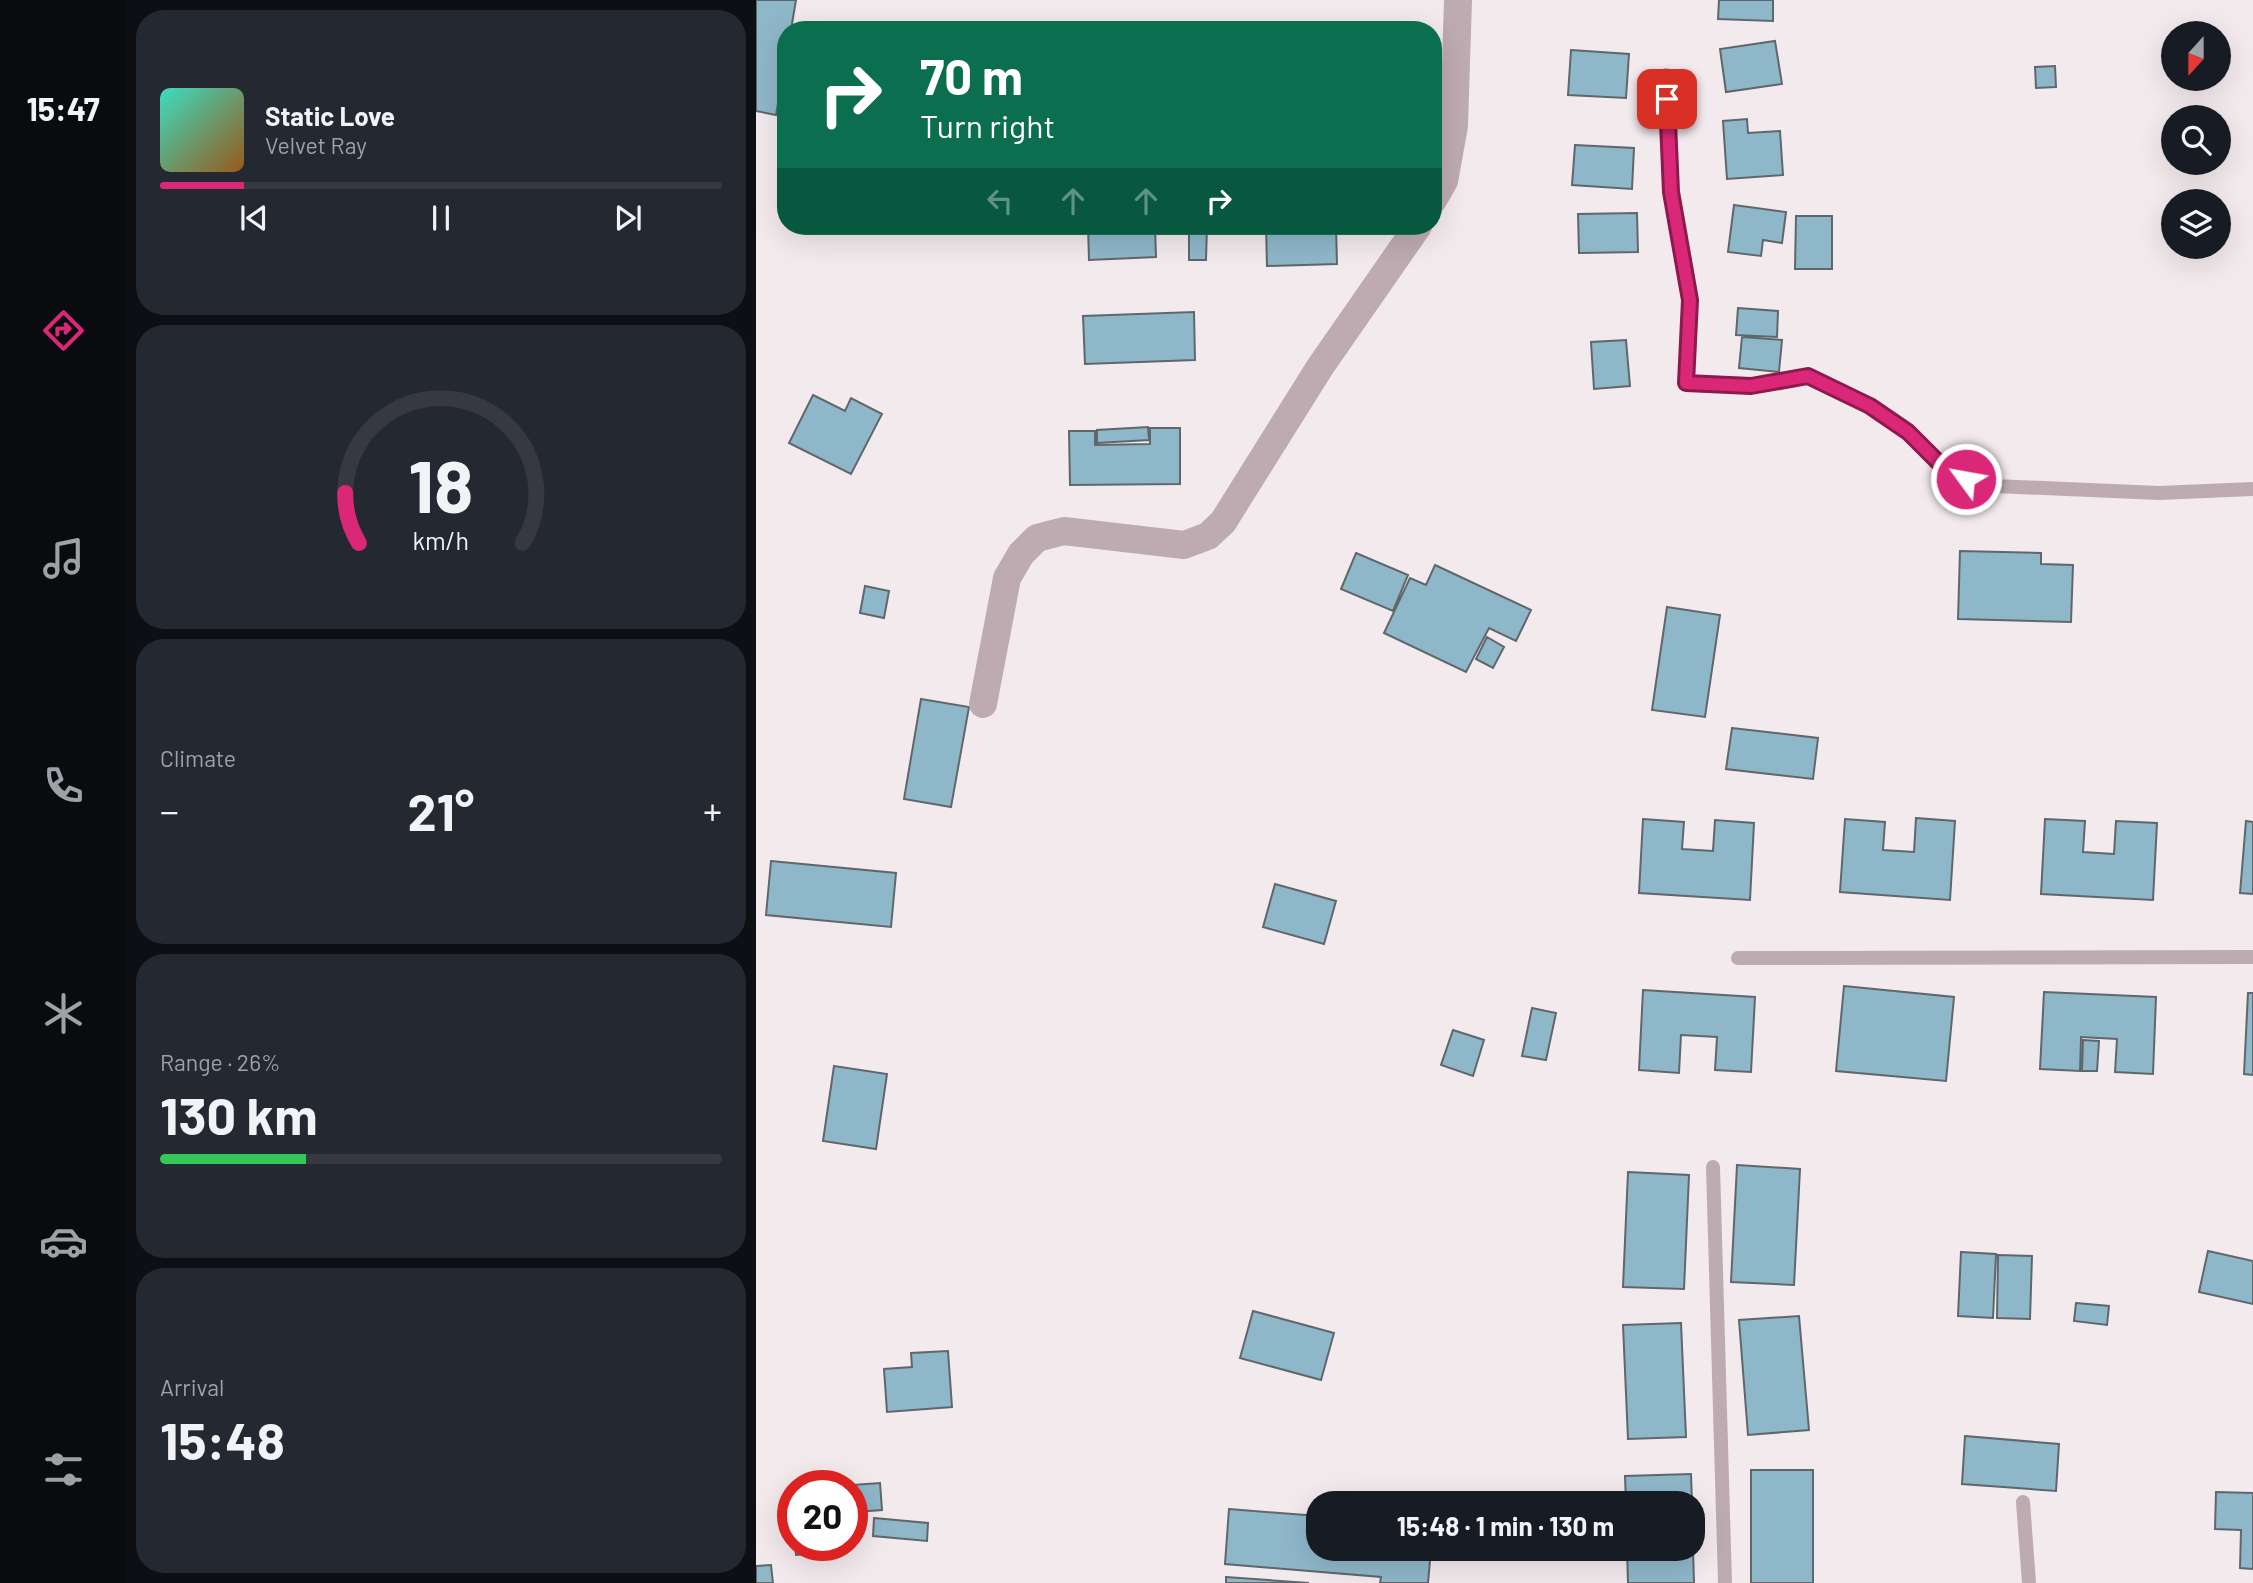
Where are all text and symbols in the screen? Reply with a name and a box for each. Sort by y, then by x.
north arrow [2161,21,2231,91]
map controls [2161,21,2231,259]
text: 70 m [920,46,1023,105]
icon: right [805,49,896,140]
pin [1637,69,1697,129]
icon: arrive [1648,80,1686,118]
text: 15:47 [26,89,100,127]
text: Static Love [265,100,395,131]
button: search [2161,105,2231,175]
text: Turn right [920,106,1055,144]
text: Velvet Ray [265,131,367,159]
icon: left [981,182,1019,220]
icon: ahead [1054,182,1092,220]
icon: ahead [1127,182,1165,220]
icon: right [1200,182,1238,220]
button: layers [2161,189,2231,259]
icon: previous [235,199,273,237]
icon: pause [422,199,460,237]
icon: next [609,199,647,237]
icon: directions [39,306,88,355]
text: 18 [408,440,474,528]
position arrow [1929,442,2003,516]
text: km/h [413,525,469,555]
icon: music [39,534,88,583]
text: Climate [160,744,236,772]
icon: phone [39,761,88,810]
text: 21° [408,779,474,841]
text: − [160,787,179,833]
text: + [703,787,722,833]
icon: climate [39,989,88,1038]
text: Range · 26% [160,1048,281,1076]
text: 130 km [160,1083,318,1145]
icon: car [39,1217,88,1266]
text: Arrival [160,1373,224,1401]
text: 15:48 [160,1408,285,1470]
icon: filters [39,1445,88,1494]
speed limit sign: 20 [777,1470,868,1561]
text: 15:48 · 1 min · 130 m [1397,1510,1614,1541]

